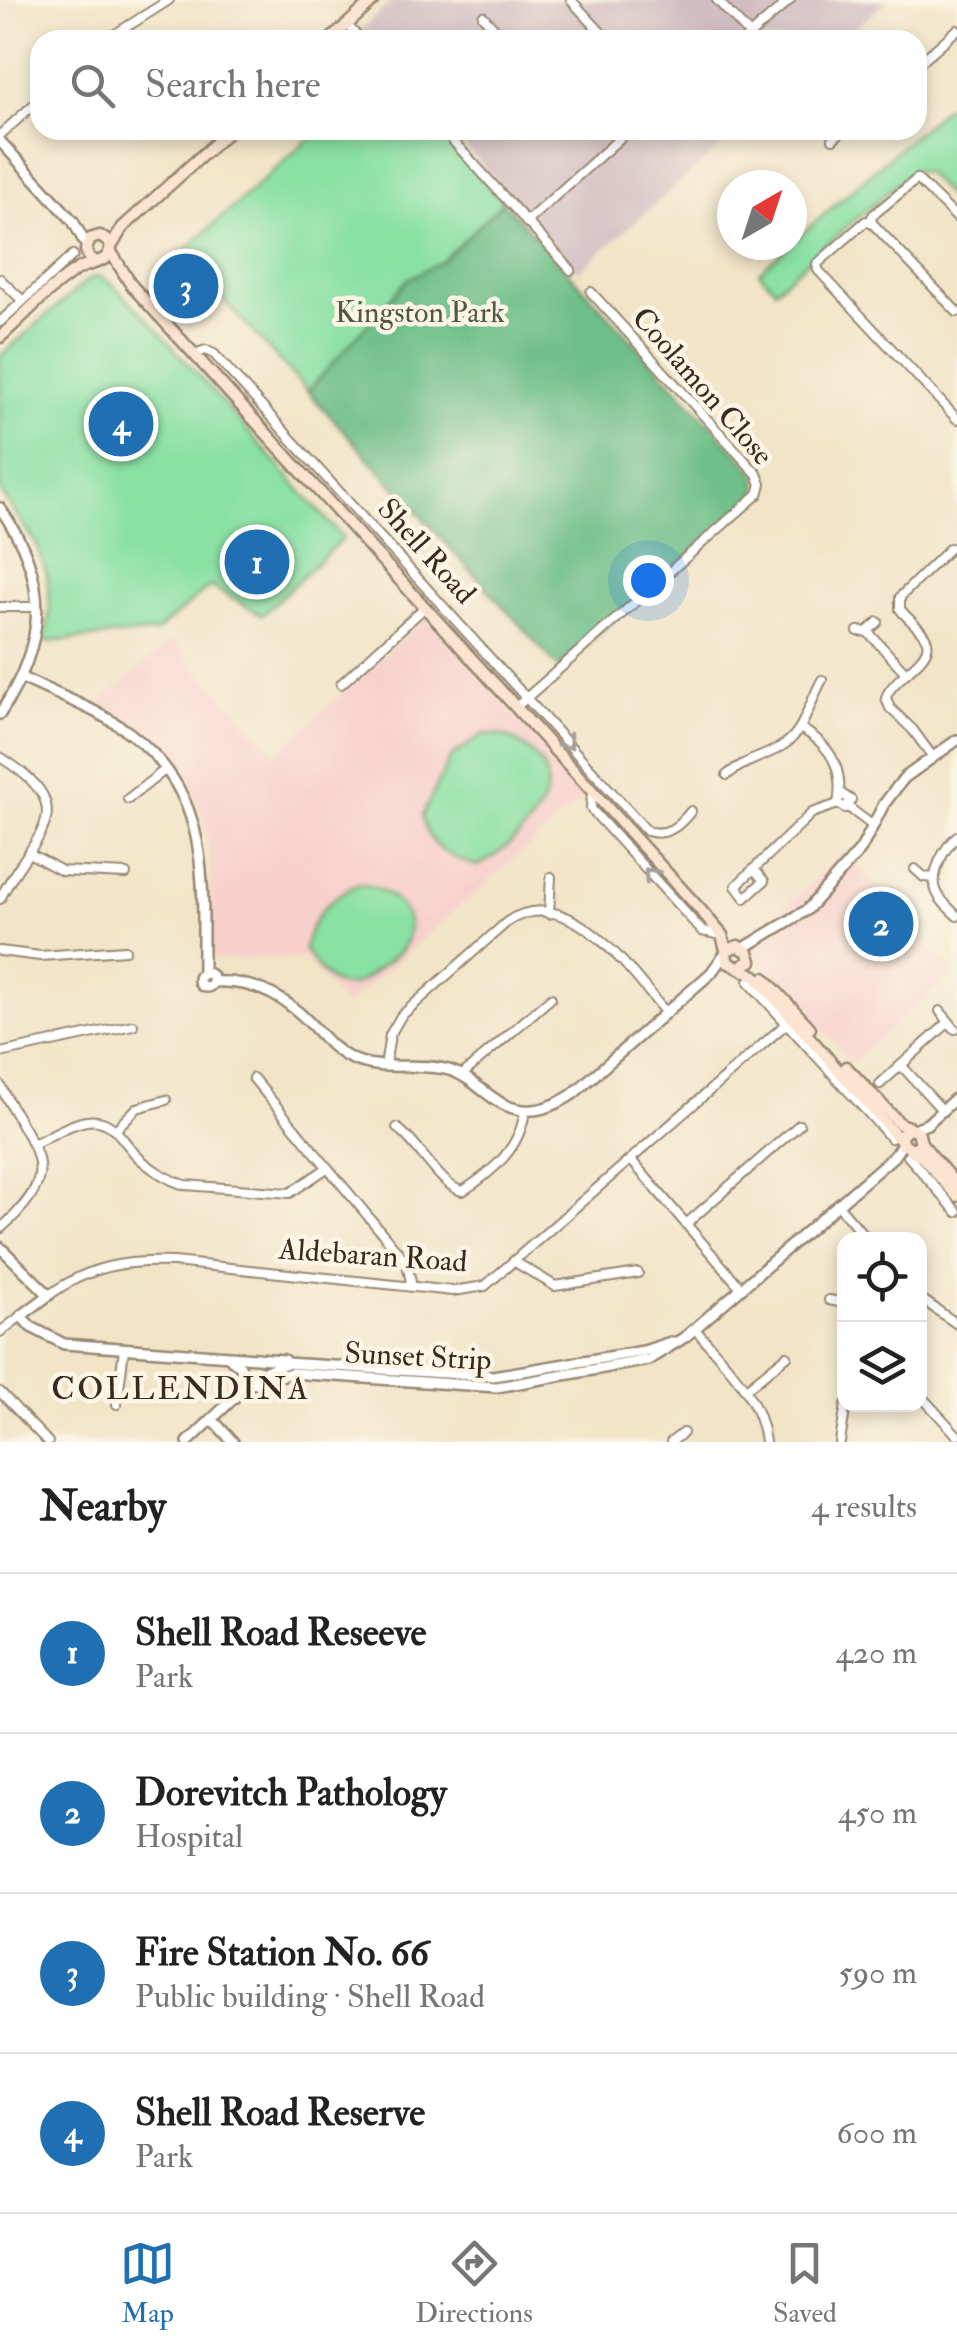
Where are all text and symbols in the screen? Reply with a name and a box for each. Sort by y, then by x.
search box [30,30,927,140]
icon: search [65,58,120,113]
text: Search here [145,61,321,109]
north arrow [717,170,807,260]
pin: 3 [154,248,218,324]
park label: Kingston Park [335,294,505,331]
street label: Coolamon Close [624,300,781,473]
pin: 4 [88,386,154,462]
street label: Shell Road [370,491,484,612]
pin: 1 [224,524,290,600]
your location [623,555,674,606]
one-way arrow [556,731,574,750]
one-way arrow [644,867,662,885]
pin: 2 [848,886,914,962]
street label: Aldebaran Road [276,1230,469,1281]
map controls [837,1232,927,1412]
button: locate [837,1232,927,1322]
button: layers [837,1322,927,1412]
street label: Sunset Strip [344,1334,492,1379]
district label: COLLENDINA [51,1369,311,1409]
text: Nearby [40,1481,166,1533]
text: 4 results [811,1487,917,1527]
text: Shell Road Reseeve [135,1609,426,1657]
text: 1 [67,1633,78,1673]
text: 420 m [836,1633,917,1673]
text: Park [135,1657,193,1697]
text: Dorevitch Pathology [135,1769,447,1817]
text: 2 [64,1793,81,1833]
text: 450 m [838,1793,917,1833]
text: Hospital [135,1817,243,1857]
text: Fire Station No. 66 [135,1929,429,1977]
text: 3 [66,1953,79,1993]
text: 590 m [839,1953,917,1993]
text: Public building · Shell Road [135,1977,485,2017]
text: Shell Road Reserve [135,2089,425,2137]
text: 4 [64,2113,81,2153]
text: 600 m [837,2113,917,2153]
text: Park [135,2137,193,2177]
tab: Map [120,2236,175,2331]
tab: Directions [415,2236,533,2331]
tab: Saved [773,2236,837,2331]

